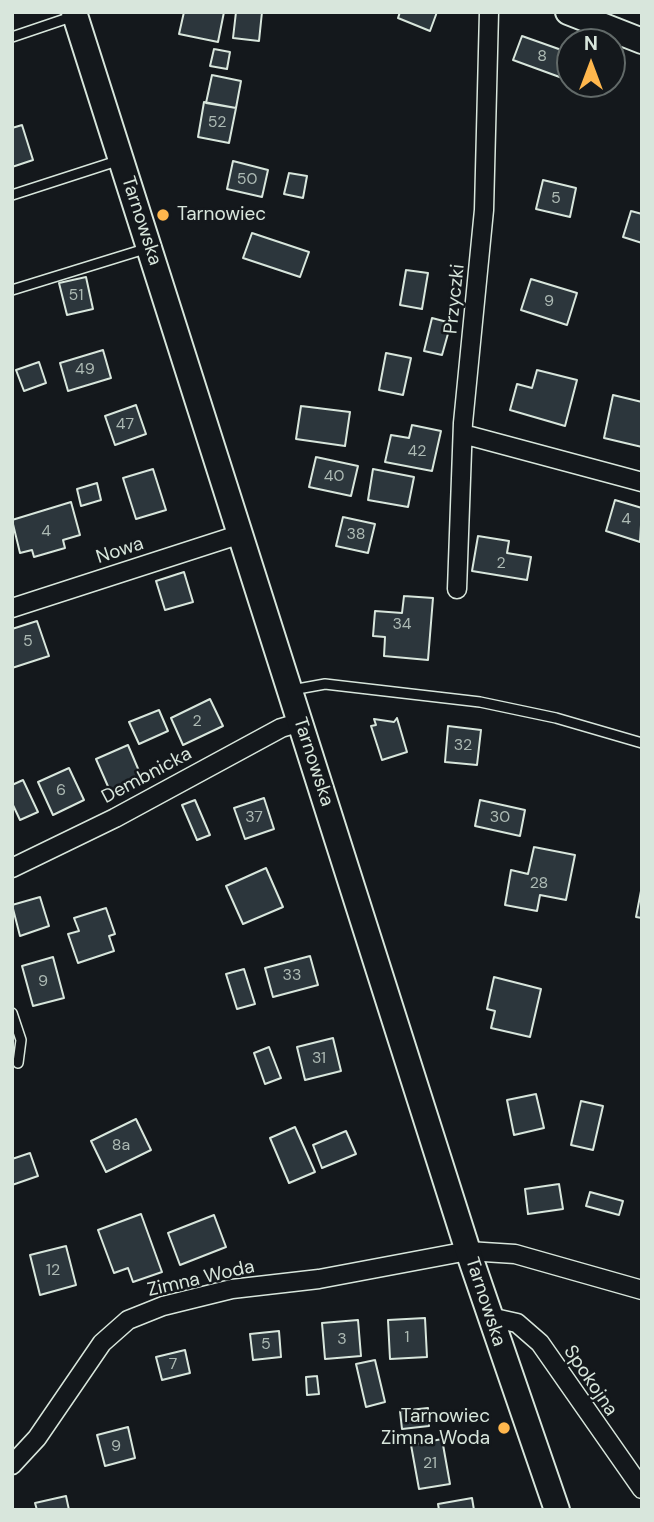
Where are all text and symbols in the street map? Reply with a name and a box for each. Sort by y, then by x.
north arrow [556,28,626,98]
text: N [584,31,598,56]
house number: 8 [537,47,547,67]
house number: 52 [208,113,226,133]
house number: 50 [237,170,257,190]
street label: Tarnowska [116,174,166,268]
house number: 5 [551,189,561,209]
place label: Tarnowiec [177,204,266,226]
marker: Tarnowiec [155,207,171,223]
street label: Przyczki [440,263,470,335]
house number: 51 [69,286,83,306]
house number: 9 [544,292,554,312]
house number: 49 [75,360,95,380]
house number: 47 [116,415,134,435]
house number: 42 [408,442,426,462]
house number: 40 [324,467,344,487]
house number: 4 [621,510,631,530]
house number: 4 [41,522,51,542]
house number: 38 [346,525,366,545]
street label: Nowa [93,533,147,569]
house number: 2 [496,554,506,574]
house number: 34 [392,615,412,635]
house number: 5 [23,632,33,652]
house number: 2 [192,712,202,732]
street label: Tarnowska [288,715,338,809]
house number: 32 [454,736,472,756]
street label: Dembnicka [98,743,196,809]
house number: 6 [56,781,66,801]
house number: 37 [245,808,263,828]
house number: 30 [490,808,510,828]
house number: 28 [530,874,548,894]
house number: 33 [283,966,301,986]
house number: 9 [38,972,48,992]
house number: 31 [312,1049,326,1069]
house number: 8a [112,1136,130,1156]
street label: Tarnowska [460,1255,510,1349]
street label: Zimna Woda [145,1256,257,1302]
house number: 12 [46,1261,60,1281]
house number: 1 [405,1328,409,1348]
house number: 3 [337,1330,347,1350]
house number: 5 [261,1335,271,1355]
street label: Spokojna [558,1341,622,1421]
house number: 7 [169,1355,177,1375]
place label: Tarnowiec Zimna Woda [381,1406,490,1450]
marker: Tarnowiec Zimna Woda [496,1420,512,1436]
house number: 9 [111,1437,121,1457]
house number: 21 [423,1454,437,1474]

